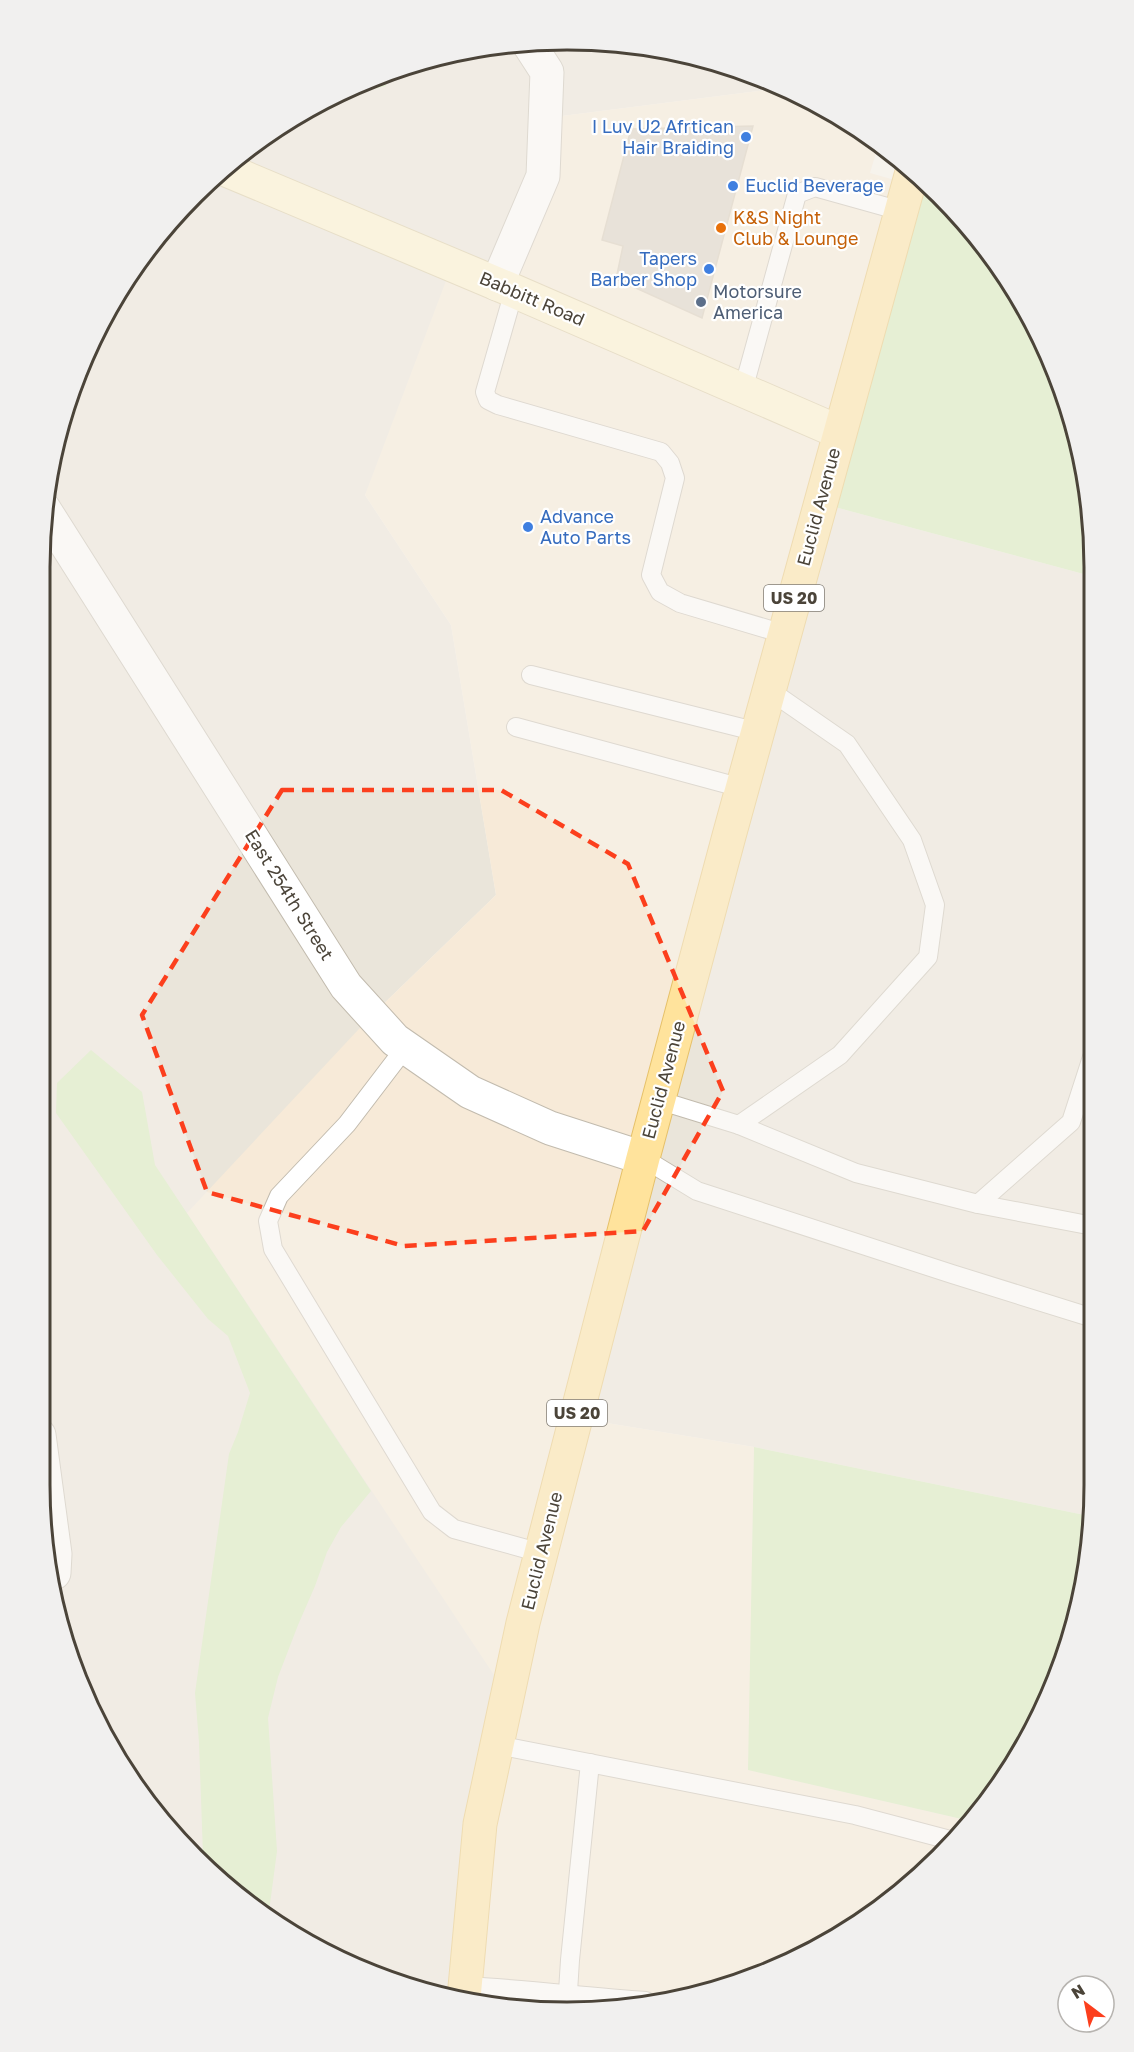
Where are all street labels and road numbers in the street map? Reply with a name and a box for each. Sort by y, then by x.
street label: Babbitt Road [477,266,588,330]
street label: Euclid Avenue [792,445,844,568]
road number: US 20 [764,585,824,611]
street label: East 254th Street [241,825,339,964]
street label: Euclid Avenue [637,1018,689,1141]
road number: US 20 [547,1400,607,1426]
street label: Euclid Avenue [516,1489,566,1612]

